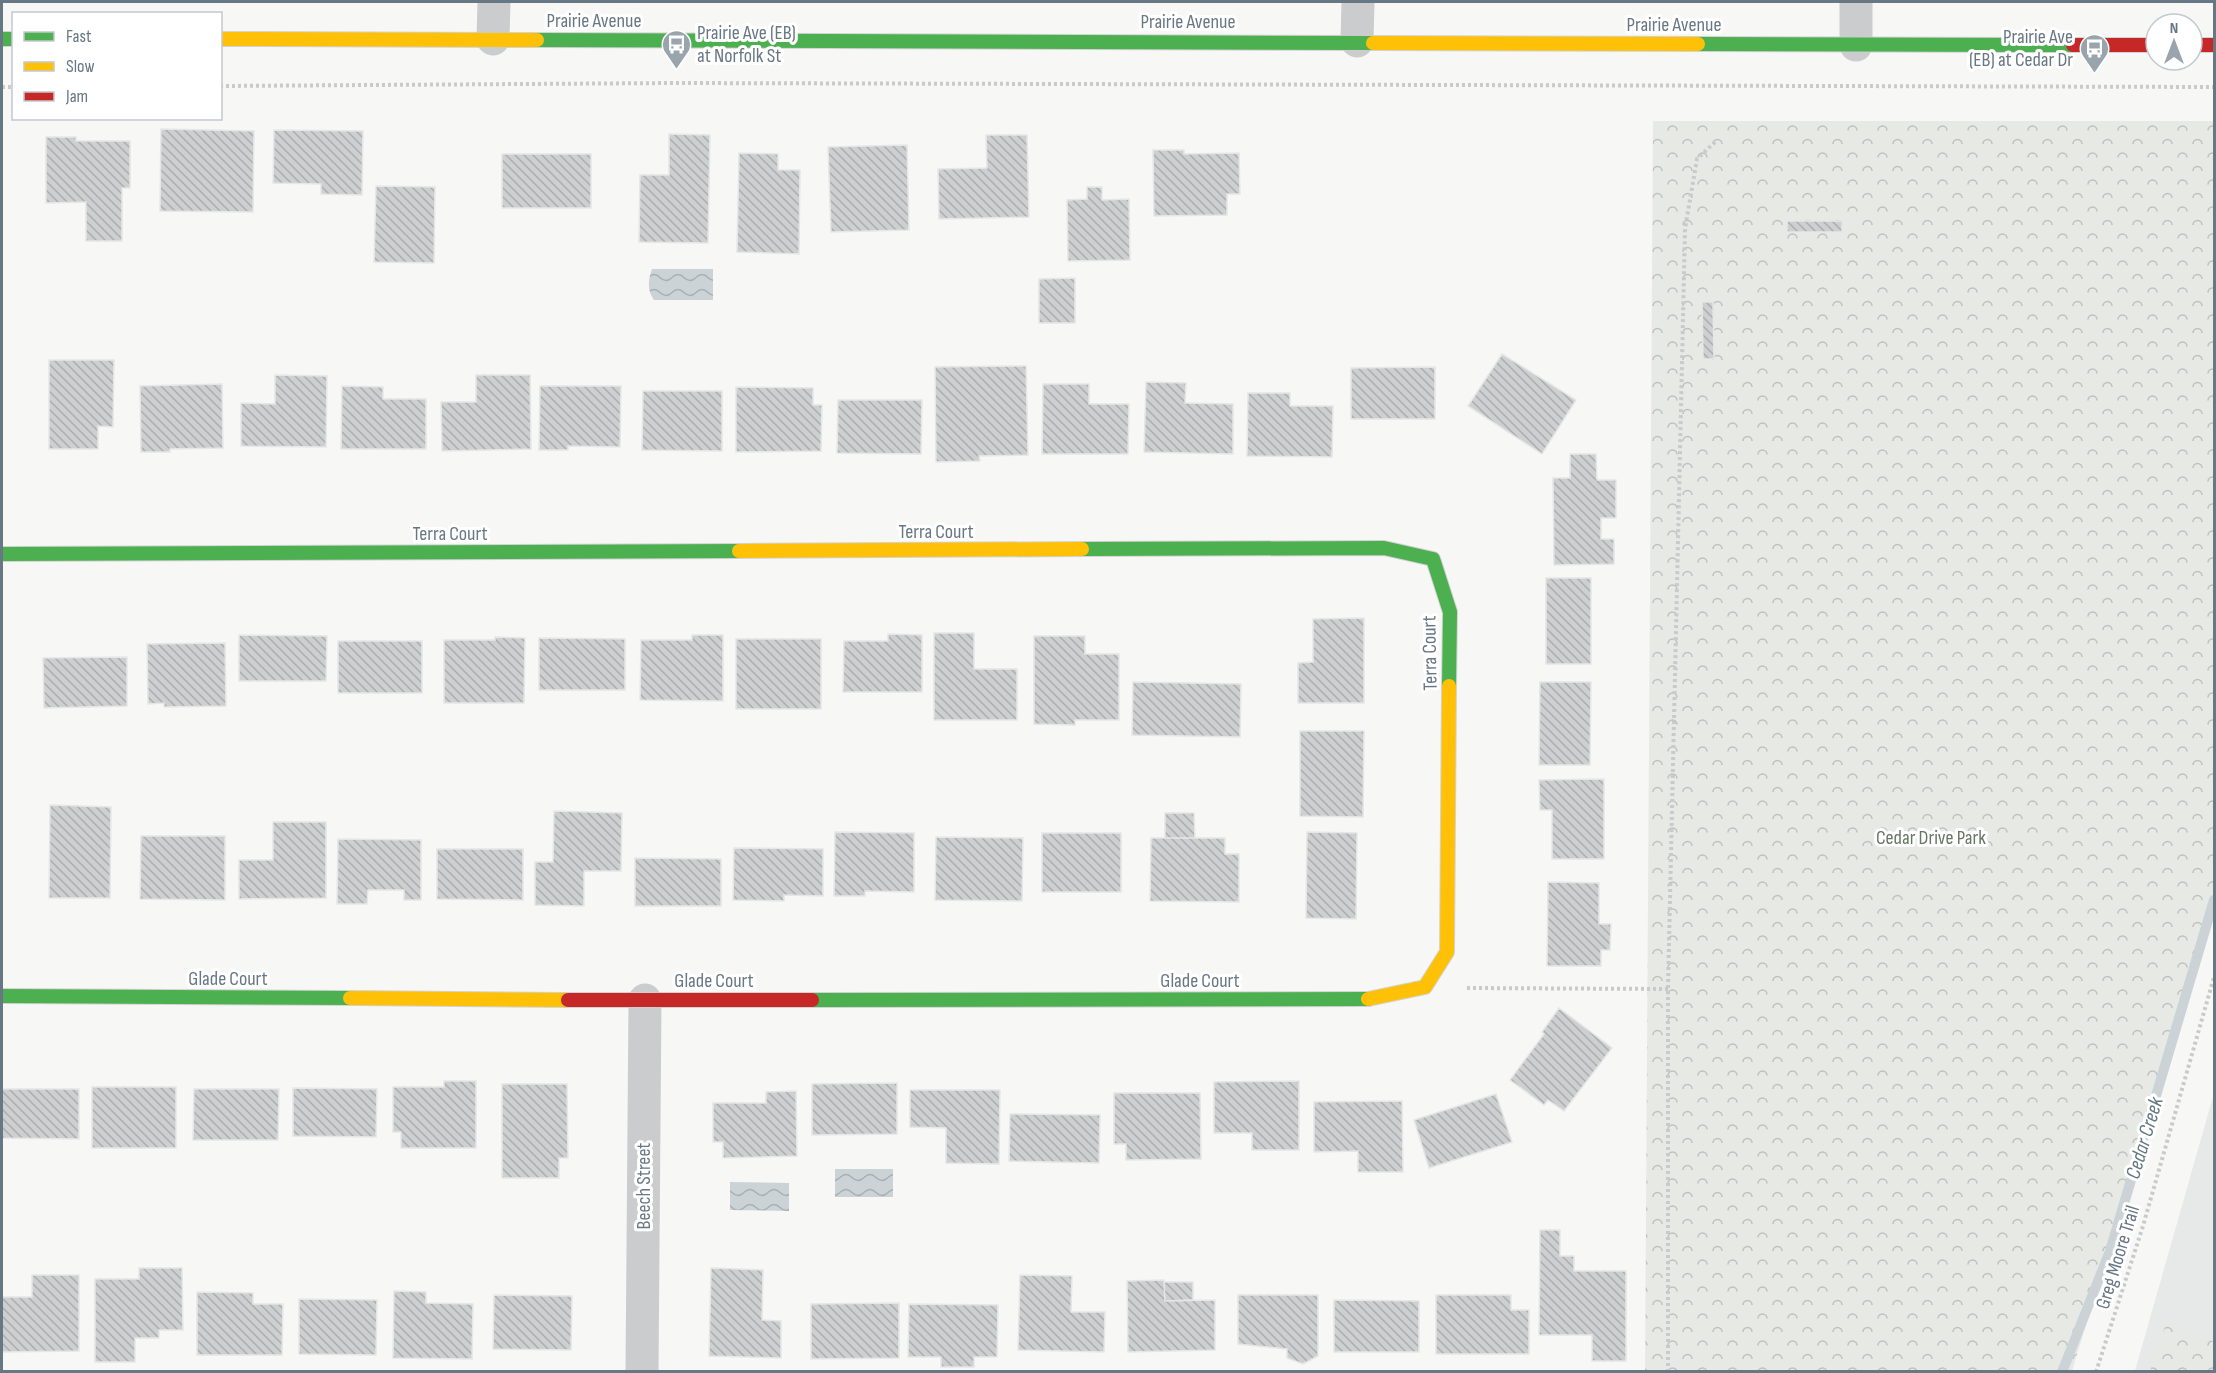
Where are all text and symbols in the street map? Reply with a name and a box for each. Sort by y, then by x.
street label: Prairie Avenue [547,9,641,33]
street label: Prairie Avenue [1141,10,1235,34]
legend [12,12,222,120]
north arrow [2144,12,2204,72]
street label: Prairie Avenue [1627,13,1721,37]
text: N [2170,19,2178,38]
place label: Prairie Ave (EB) at Norfolk St [697,21,796,68]
place label: Prairie Ave (EB) at Cedar Dr [1969,25,2073,72]
text: Fast [66,26,92,47]
bus stop icon: Prairie Ave (EB) at Norfolk St [660,28,692,70]
bus stop icon: Prairie Ave (EB) at Cedar Dr [2078,32,2110,74]
text: Slow [66,56,95,77]
text: Jam [65,86,88,107]
street label: Terra Court [898,520,974,544]
street label: Terra Court [412,522,488,546]
street label: Terra Court [1417,615,1443,691]
park label: Cedar Drive Park [1876,826,1986,850]
street label: Glade Court [188,967,268,991]
street label: Glade Court [674,969,754,993]
street label: Glade Court [1160,969,1240,993]
water label: Cedar Creek [2120,1093,2169,1182]
street label: Beech Street [632,1143,656,1229]
street label: Greg Moore Trail [2091,1203,2145,1312]

